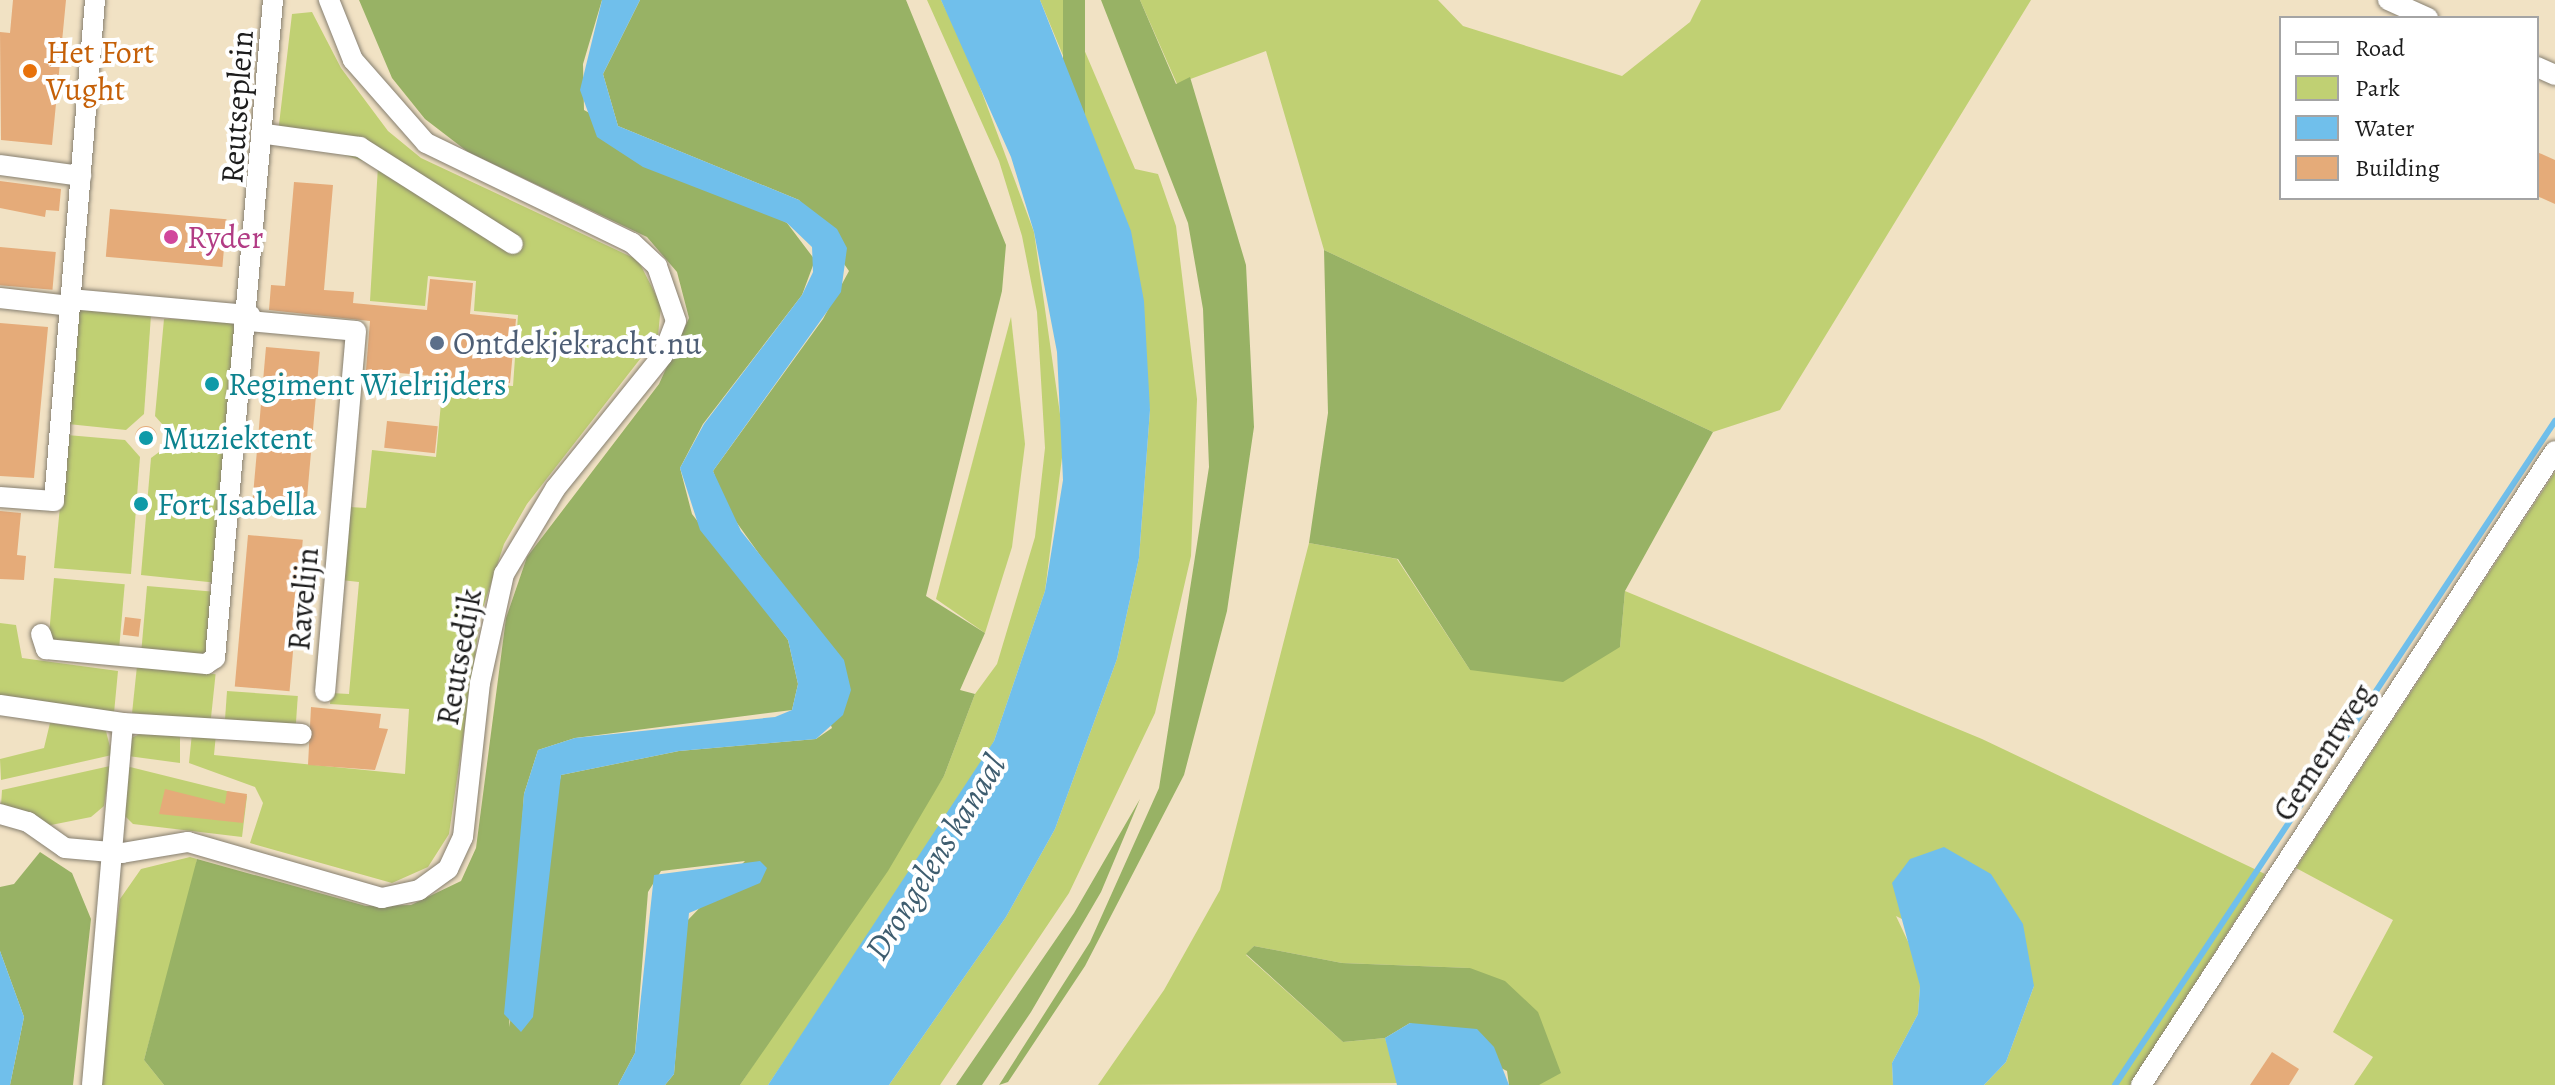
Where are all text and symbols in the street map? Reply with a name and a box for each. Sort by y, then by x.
legend [2279,16,2539,200]
street label: Reutseplein [212,29,262,185]
text: Road [2355,32,2405,64]
place label: Het Fort Vught [46,34,154,109]
marker: Het Fort Vught [21,62,39,80]
text: Park [2355,72,2400,104]
text: Water [2355,112,2415,144]
text: Building [2355,152,2440,184]
place label: Ryder [187,218,263,256]
marker: Ryder [162,228,180,246]
place label: Ontdekjekracht.nu [453,324,702,362]
marker: Ontdekjekracht.nu [428,334,446,352]
place label: Regiment Wielrijders [228,365,507,403]
marker: Regiment Wielrijders [203,375,221,393]
place label: Muziektent [162,419,313,457]
marker: Muziektent [137,429,155,447]
place label: Fort Isabella [157,485,317,523]
marker: Fort Isabella [132,495,150,513]
street label: Ravelijn [279,546,327,652]
street label: Reutsedijk [428,586,490,728]
street label: Gementweg [2264,676,2382,828]
water label: Drongelens kanaal [856,747,1014,967]

